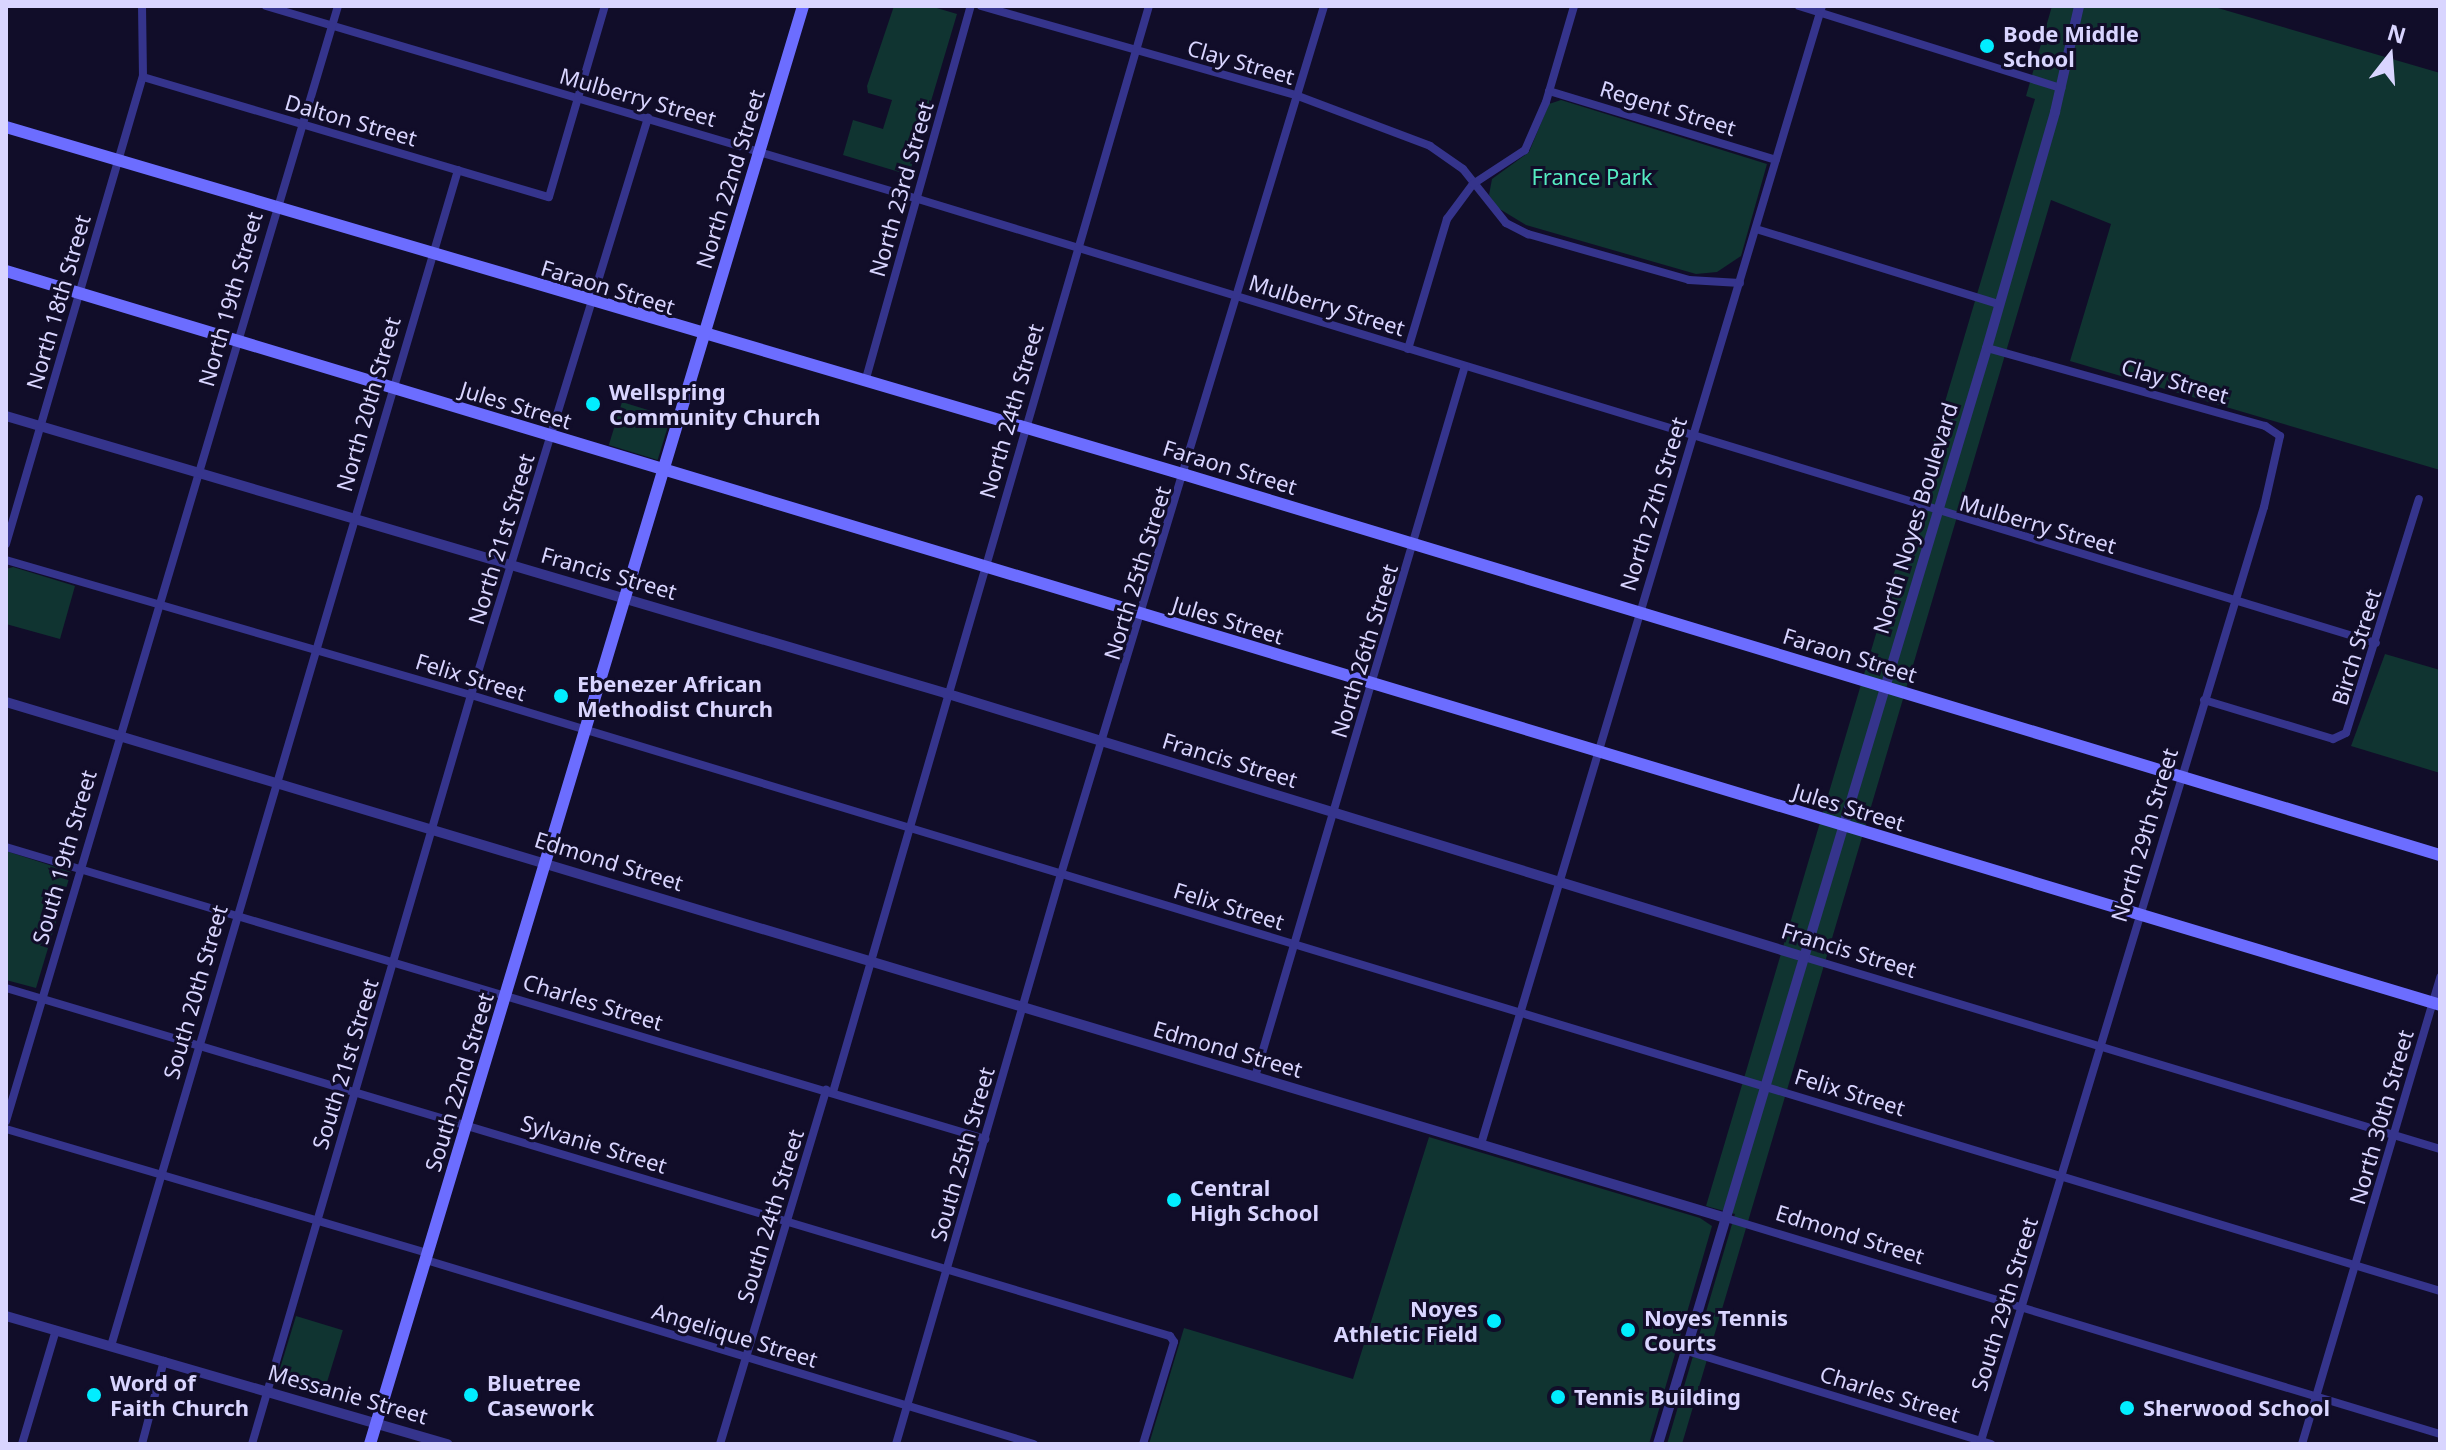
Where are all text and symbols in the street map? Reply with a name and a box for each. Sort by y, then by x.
north arrow [2350,16,2430,96]
text: N [2384,16,2410,50]
place label: Bode Middle School [2003,20,2139,72]
street label: Clay Street [1184,34,1298,90]
marker: Bode Middle School [1978,37,1996,55]
street label: Mulberry Street [557,62,719,132]
street label: Regent Street [1597,75,1739,141]
street label: North 22nd Street [690,86,770,272]
street label: Dalton Street [282,89,420,151]
street label: North 23rd Street [863,98,939,280]
park label: France Park [1531,164,1653,190]
street label: North 19th Street [192,209,268,389]
street label: North 18th Street [20,212,96,392]
street label: Faraon Street [538,254,678,320]
street label: Mulberry Street [1246,269,1408,341]
street label: North 20th Street [330,314,406,494]
street label: North 24th Street [973,321,1049,501]
street label: Clay Street [2118,353,2232,409]
street label: Jules Street [457,376,575,434]
place label: Wellspring Community Church [609,378,821,430]
marker: Wellspring Community Church [584,395,602,413]
street label: North Noyes Boulevard [1867,399,1963,637]
street label: North 27th Street [1614,414,1692,594]
street label: Faraon Street [1160,434,1300,500]
street label: North 21st Street [462,450,540,628]
street label: North 25th Street [1098,483,1176,663]
street label: Mulberry Street [1957,489,2119,559]
street label: Francis Street [538,541,680,605]
street label: North 26th Street [1325,561,1403,741]
street label: Birch Street [2326,586,2386,708]
street label: Jules Street [1169,591,1287,649]
street label: Faraon Street [1780,622,1920,688]
street label: Felix Street [413,648,529,706]
place label: Ebenezer African Methodist Church [577,670,773,722]
marker: Ebenezer African Methodist Church [552,687,570,705]
street label: Francis Street [1159,727,1301,793]
street label: North 29th Street [2105,745,2183,925]
street label: South 19th Street [26,767,102,947]
street label: Jules Street [1790,778,1908,836]
street label: Edmond Street [532,826,686,896]
street label: Felix Street [1171,877,1287,935]
street label: South 20th Street [157,902,233,1082]
street label: Francis Street [1778,917,1920,983]
street label: Charles Street [520,968,666,1036]
street label: South 21st Street [306,975,384,1153]
street label: South 22nd Street [419,989,499,1175]
street label: Edmond Street [1150,1015,1306,1083]
street label: North 30th Street [2343,1027,2419,1207]
street label: Felix Street [1792,1063,1908,1121]
street label: South 25th Street [924,1064,1000,1244]
street label: Sylvanie Street [518,1109,670,1179]
street label: South 24th Street [731,1126,809,1306]
place label: Central High School [1190,1174,1319,1226]
marker: Central High School [1165,1191,1183,1209]
street label: Edmond Street [1773,1199,1927,1269]
street label: South 29th Street [1965,1214,2043,1394]
place label: Noyes Athletic Field [1334,1295,1478,1346]
street label: Angelique Street [649,1297,821,1373]
place label: Noyes Tennis Courts [1644,1304,1788,1356]
marker: Noyes Athletic Field [1485,1312,1503,1330]
marker: Noyes Tennis Courts [1619,1321,1637,1339]
street label: Messanie Street [265,1359,431,1429]
street label: Charles Street [1817,1360,1963,1428]
place label: Word of Faith Church [110,1369,249,1420]
place label: Bluetree Casework [487,1369,594,1420]
place label: Tennis Building [1574,1384,1741,1410]
marker: Word of Faith Church [85,1386,103,1404]
marker: Bluetree Casework [462,1386,480,1404]
marker: Tennis Building [1549,1388,1567,1406]
place label: Sherwood School [2143,1395,2330,1421]
marker: Sherwood School [2118,1399,2136,1417]

